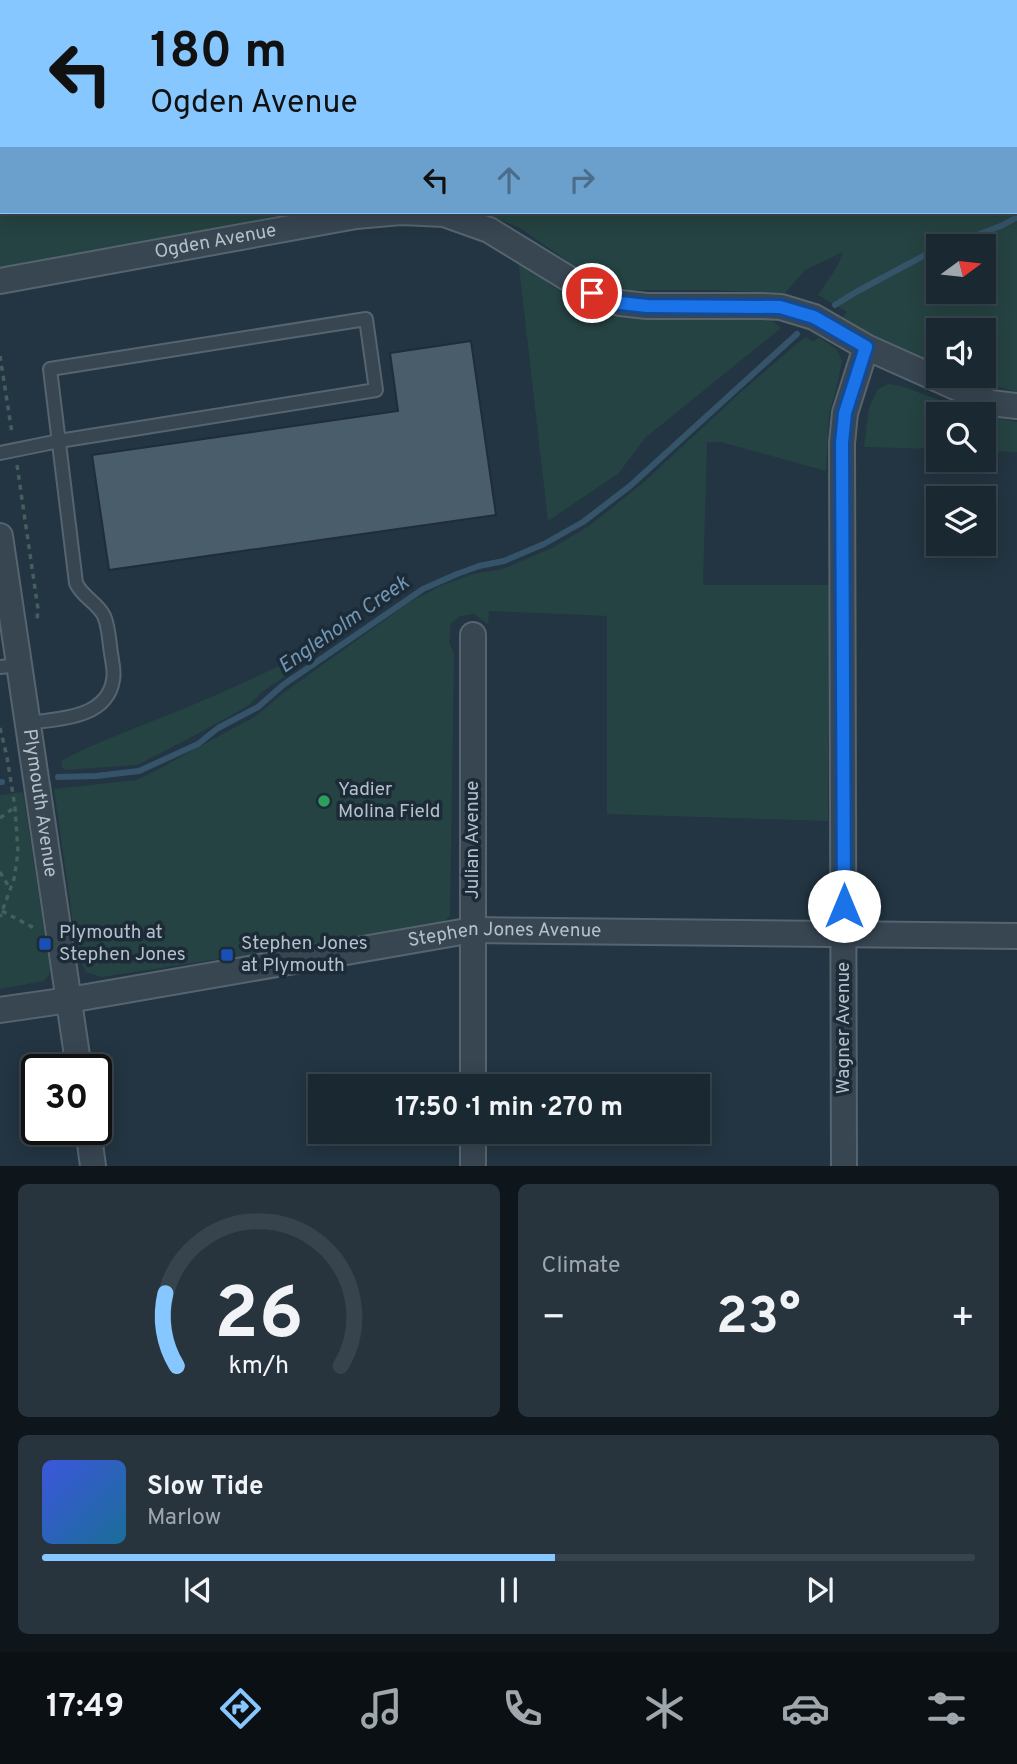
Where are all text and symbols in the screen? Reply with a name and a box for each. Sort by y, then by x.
text: 180 m [150,23,287,85]
icon: left [35,28,126,119]
text: Ogden Avenue [150,84,358,124]
icon: left [417,161,455,199]
icon: ahead [490,161,528,199]
icon: right [563,161,601,199]
street label: Ogden Avenue [153,219,278,265]
north arrow [926,234,996,304]
map controls [926,234,996,556]
pin [562,263,622,323]
icon: arrive [573,274,611,312]
button: sound [926,318,996,388]
button: search [926,402,996,472]
button: layers [926,486,996,556]
water label: Engleholm Creek [273,570,415,680]
street label: Plymouth Avenue [17,727,62,879]
place label: Yadier Molina Field [338,778,440,824]
street label: Julian Avenue [461,780,485,900]
marker: Yadier Molina Field [316,793,332,809]
position arrow [807,869,881,943]
street label: Stephen Jones Avenue [406,918,601,953]
place label: Plymouth at Stephen Jones [59,921,186,967]
place label: Stephen Jones at Plymouth [241,932,368,978]
marker: Plymouth at Stephen Jones [37,936,53,952]
marker: Stephen Jones at Plymouth [219,947,235,963]
street label: Wagner Avenue [832,962,856,1094]
speed limit sign: 30 [21,1054,112,1145]
text: 17:50 · 1 min · 270 m [395,1092,623,1125]
text: Climate [542,1252,620,1281]
text: 26 [214,1273,303,1365]
text: 23° [716,1286,801,1352]
text: − [542,1295,566,1344]
text: + [950,1295,975,1344]
text: km/h [228,1351,289,1383]
text: Slow Tide [147,1471,264,1504]
text: Marlow [147,1504,221,1533]
icon: previous [179,1571,217,1609]
icon: pause [490,1571,528,1609]
icon: next [801,1571,839,1609]
icon: directions [216,1684,265,1733]
icon: music [357,1684,406,1733]
icon: phone [498,1684,547,1733]
icon: climate [640,1684,689,1733]
icon: car [781,1684,830,1733]
icon: filters [922,1684,971,1733]
text: 17:49 [46,1688,124,1728]

